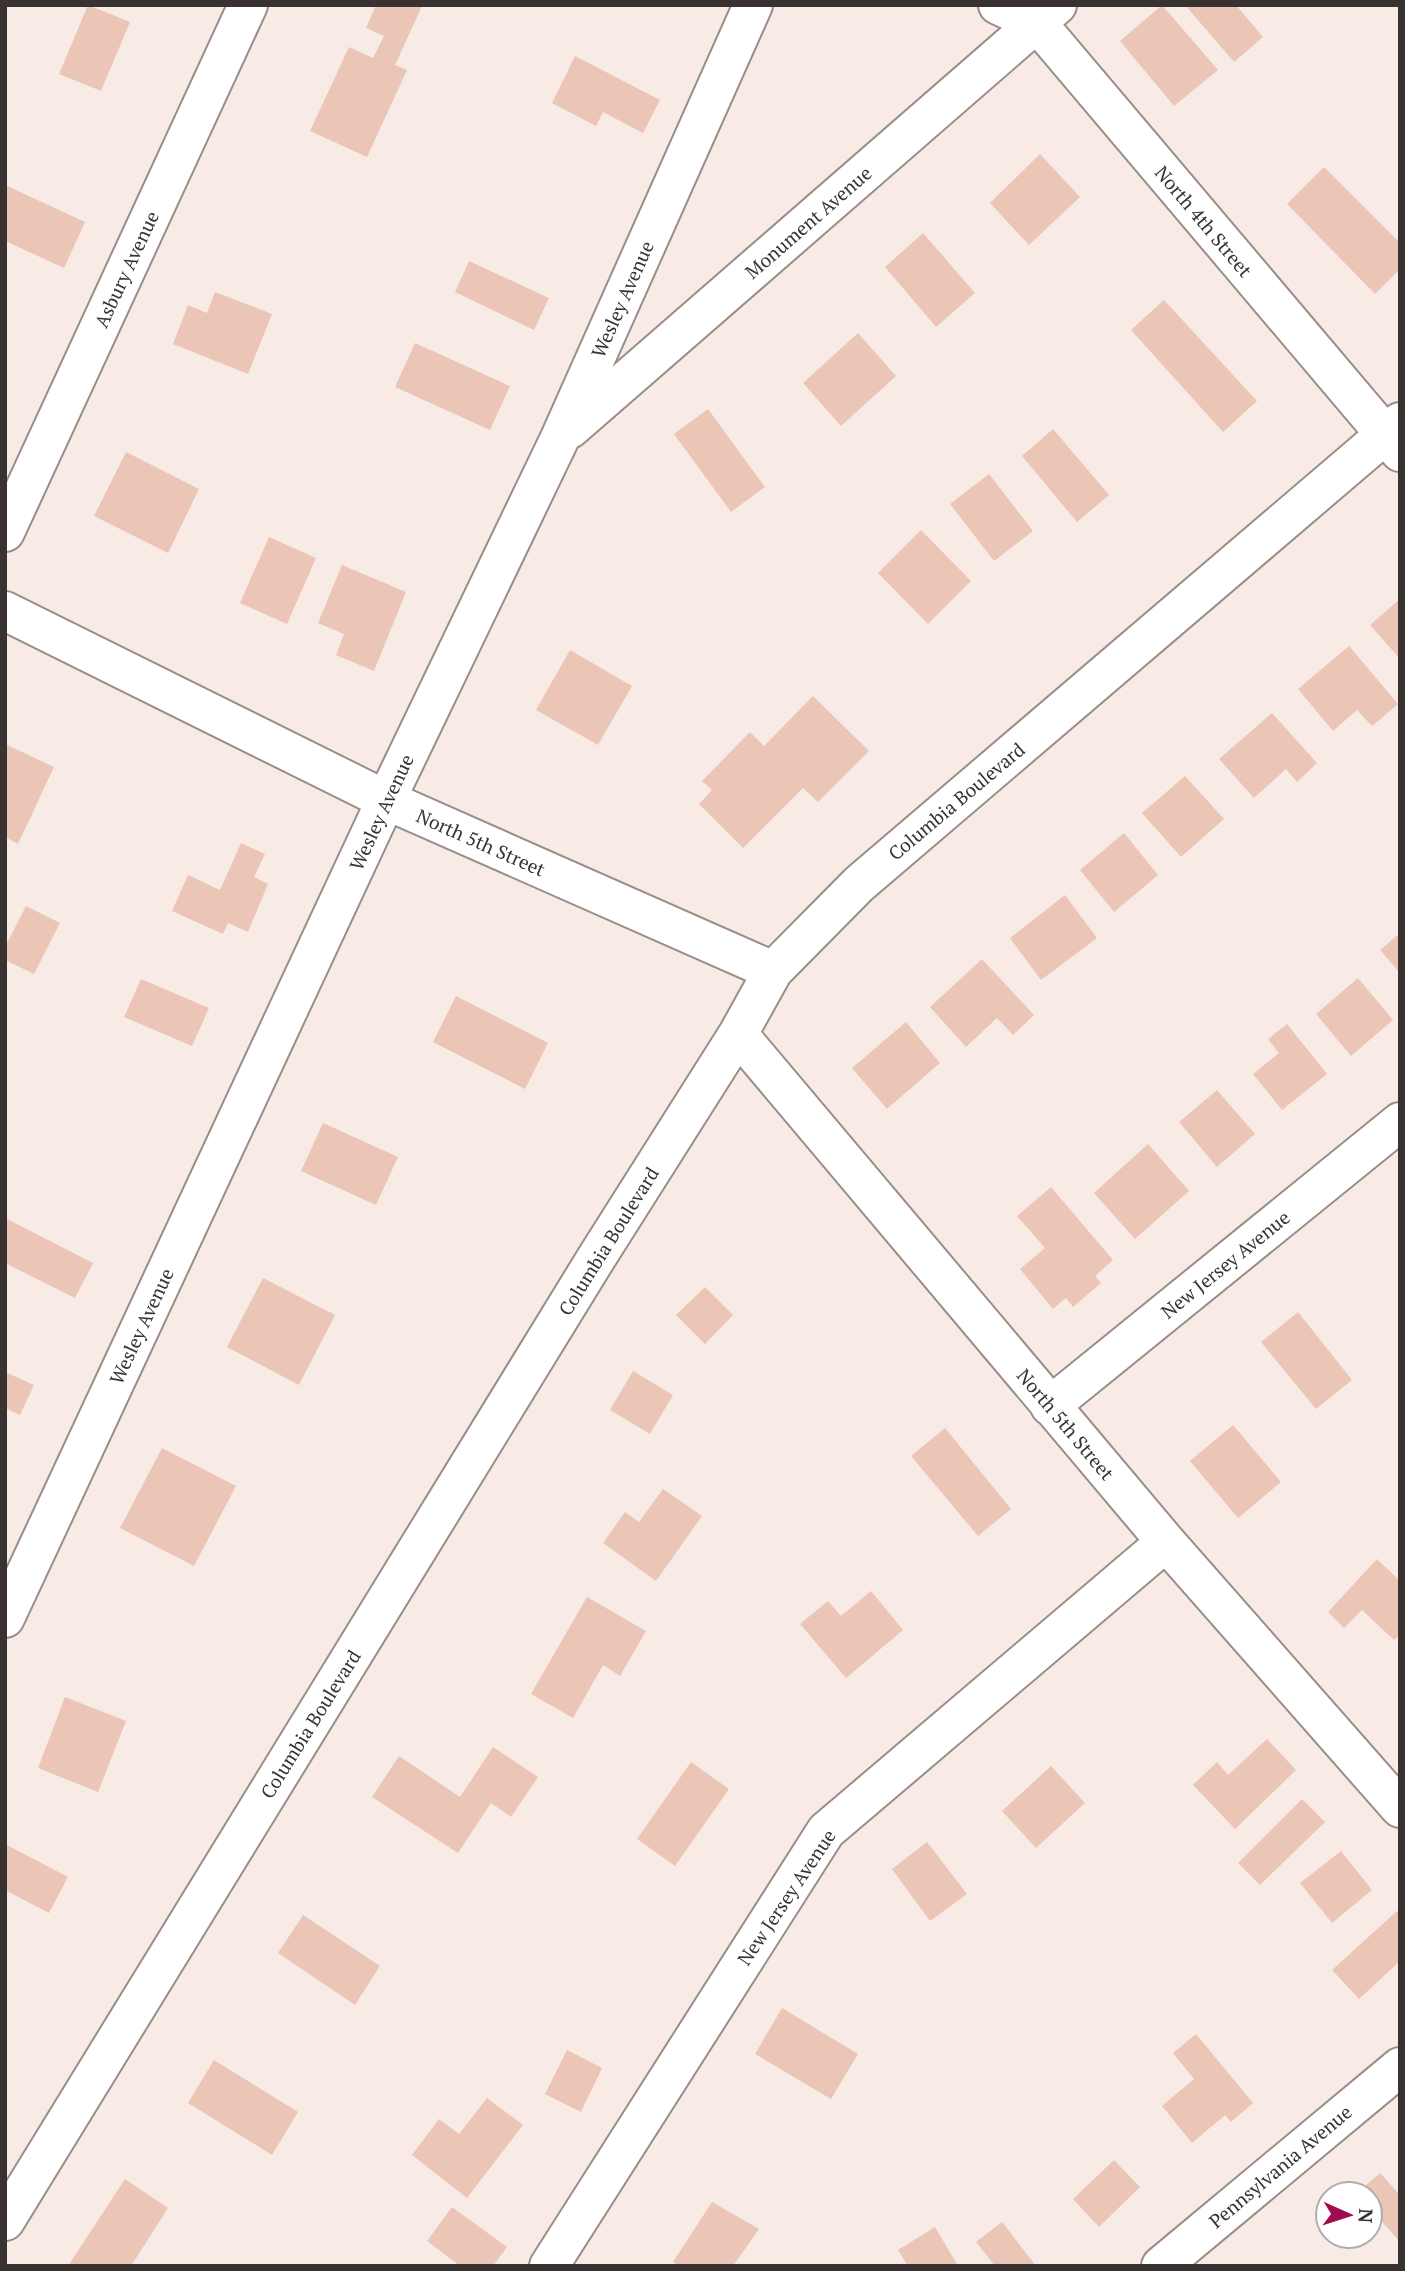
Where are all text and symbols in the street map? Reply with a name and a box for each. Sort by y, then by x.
street label: Monument Avenue [739,160,877,284]
street label: North 4th Street [1150,160,1258,282]
street label: Asbury Avenue [88,207,164,331]
street label: Wesley Avenue [585,237,659,361]
street label: Columbia Boulevard [883,736,1030,865]
street label: Wesley Avenue [343,750,419,874]
street label: North 5th Street [413,802,549,882]
street label: Columbia Boulevard [552,1162,664,1320]
street label: New Jersey Avenue [1155,1204,1295,1324]
street label: Wesley Avenue [103,1264,179,1388]
street label: North 5th Street [1012,1363,1120,1485]
street label: Columbia Boulevard [254,1645,366,1803]
street label: New Jersey Avenue [731,1824,841,1970]
street label: Pennsylvania Avenue [1204,2099,1356,2233]
north arrow [1314,2180,1384,2250]
text: N [1354,2208,1379,2224]

